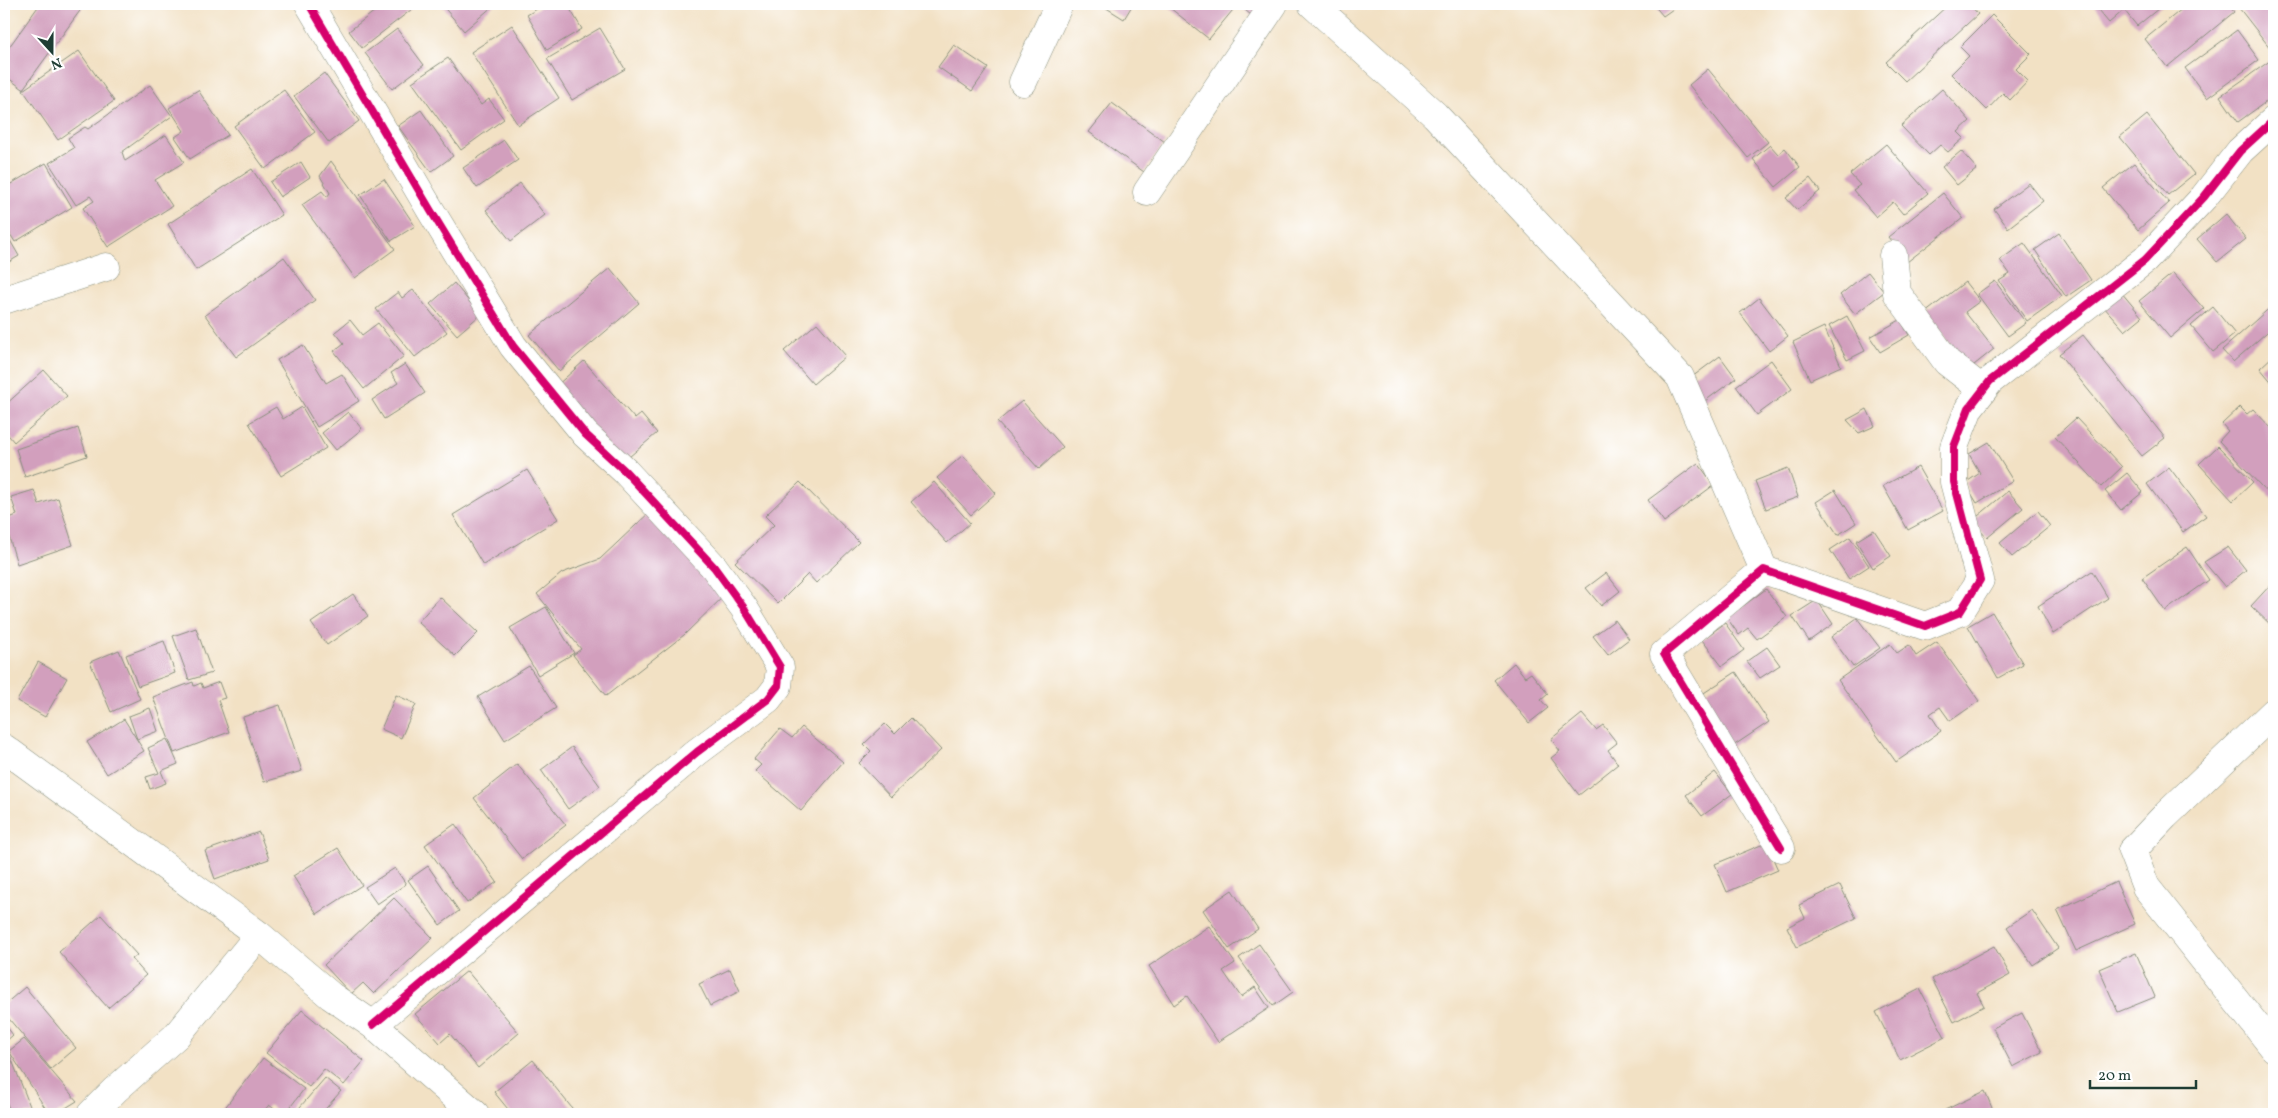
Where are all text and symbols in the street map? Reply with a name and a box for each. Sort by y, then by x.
north arrow [28,28,78,78]
text: N [48,52,64,73]
scale bar [2090,1058,2197,1090]
text: 20 m [2098,1066,2131,1087]

